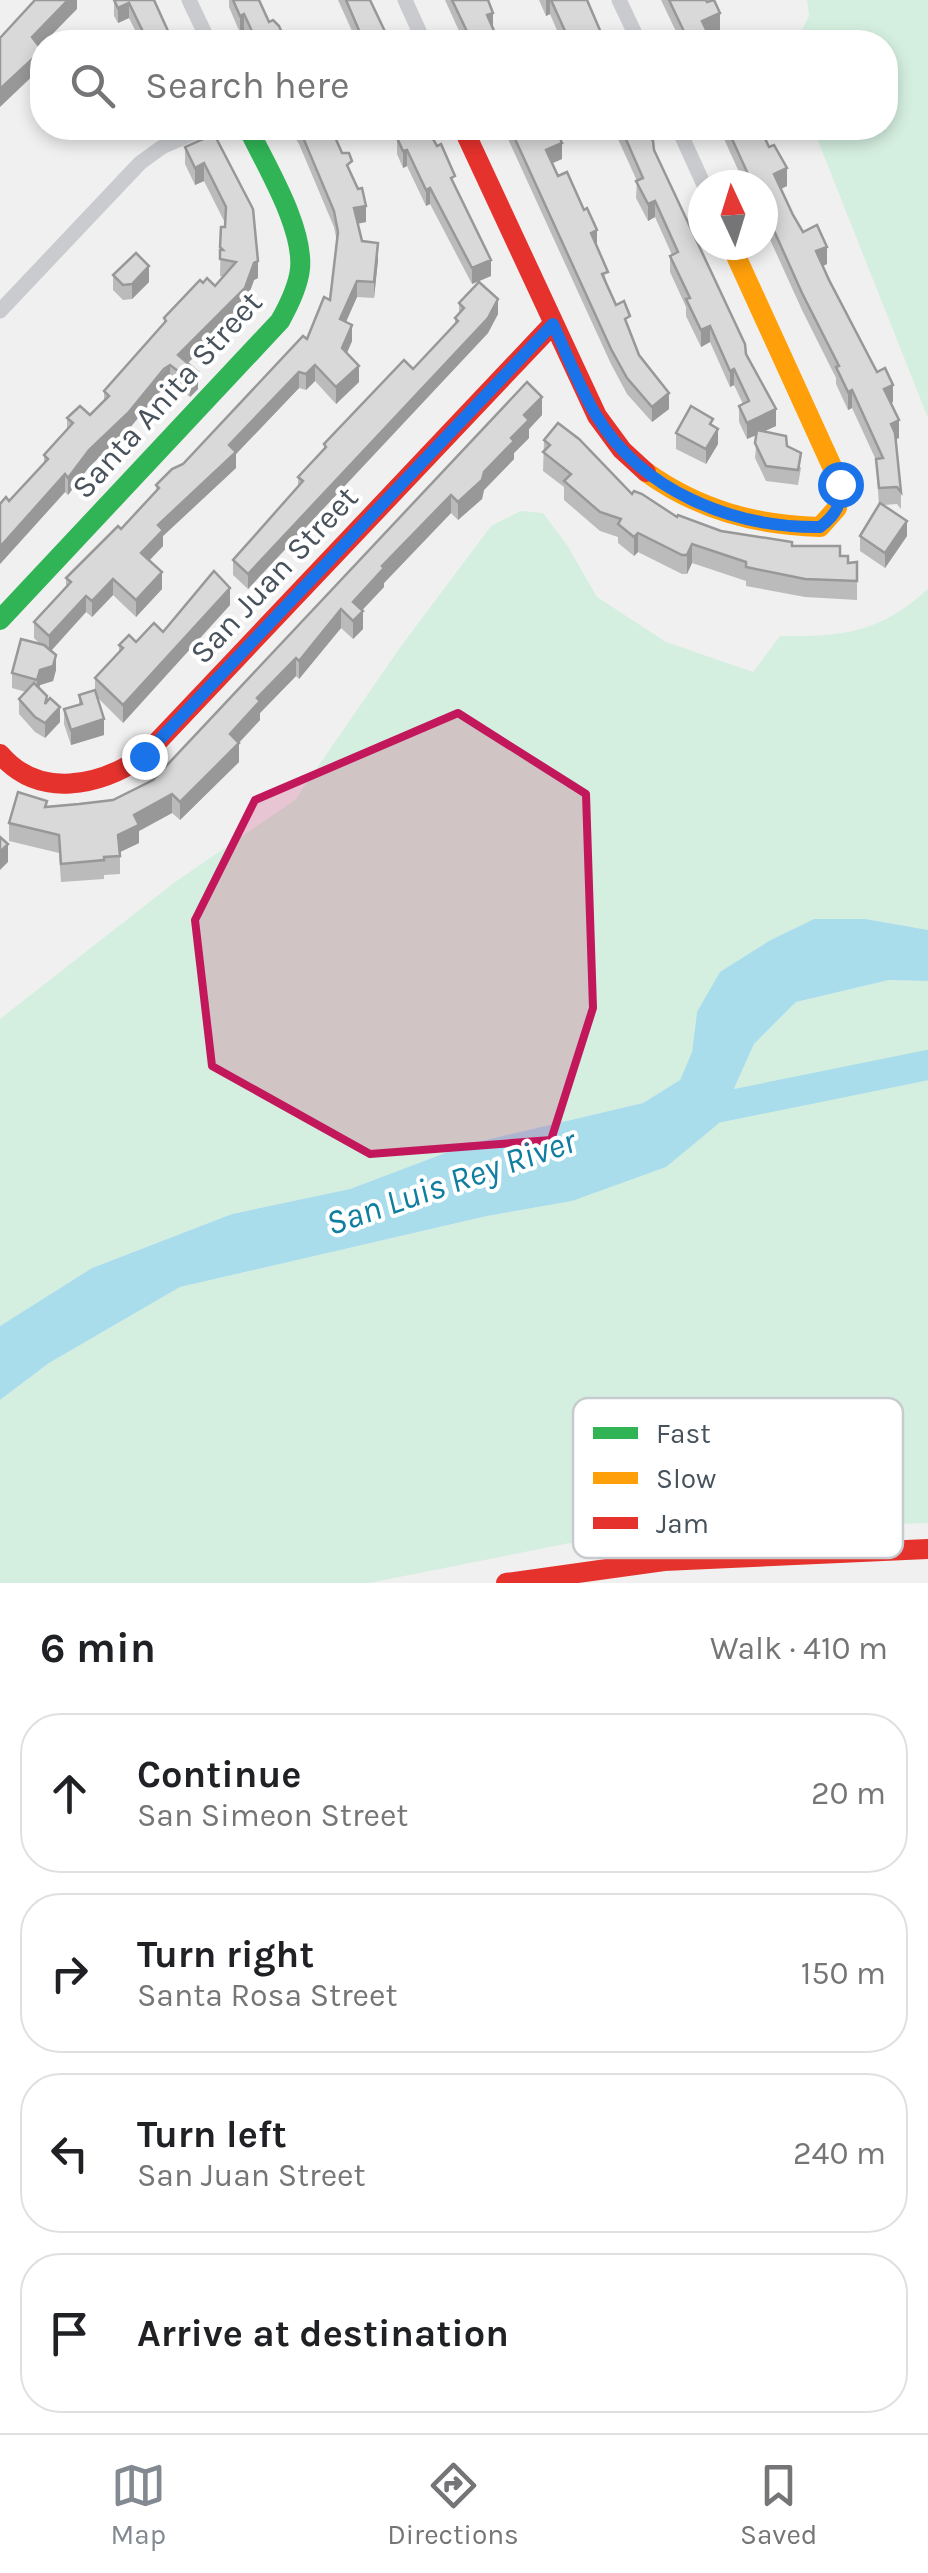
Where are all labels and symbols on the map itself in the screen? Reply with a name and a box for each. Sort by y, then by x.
north arrow [688,170,778,260]
street label: Santa Anita Street [64,284,270,506]
route start [818,462,864,508]
street label: San Juan Street [183,479,365,671]
route end [122,734,168,780]
water label: San Luis Rey River [321,1120,582,1244]
legend [573,1398,903,1558]
text: Fast [656,1417,711,1450]
text: Slow [656,1462,716,1495]
text: Jam [656,1507,709,1540]

